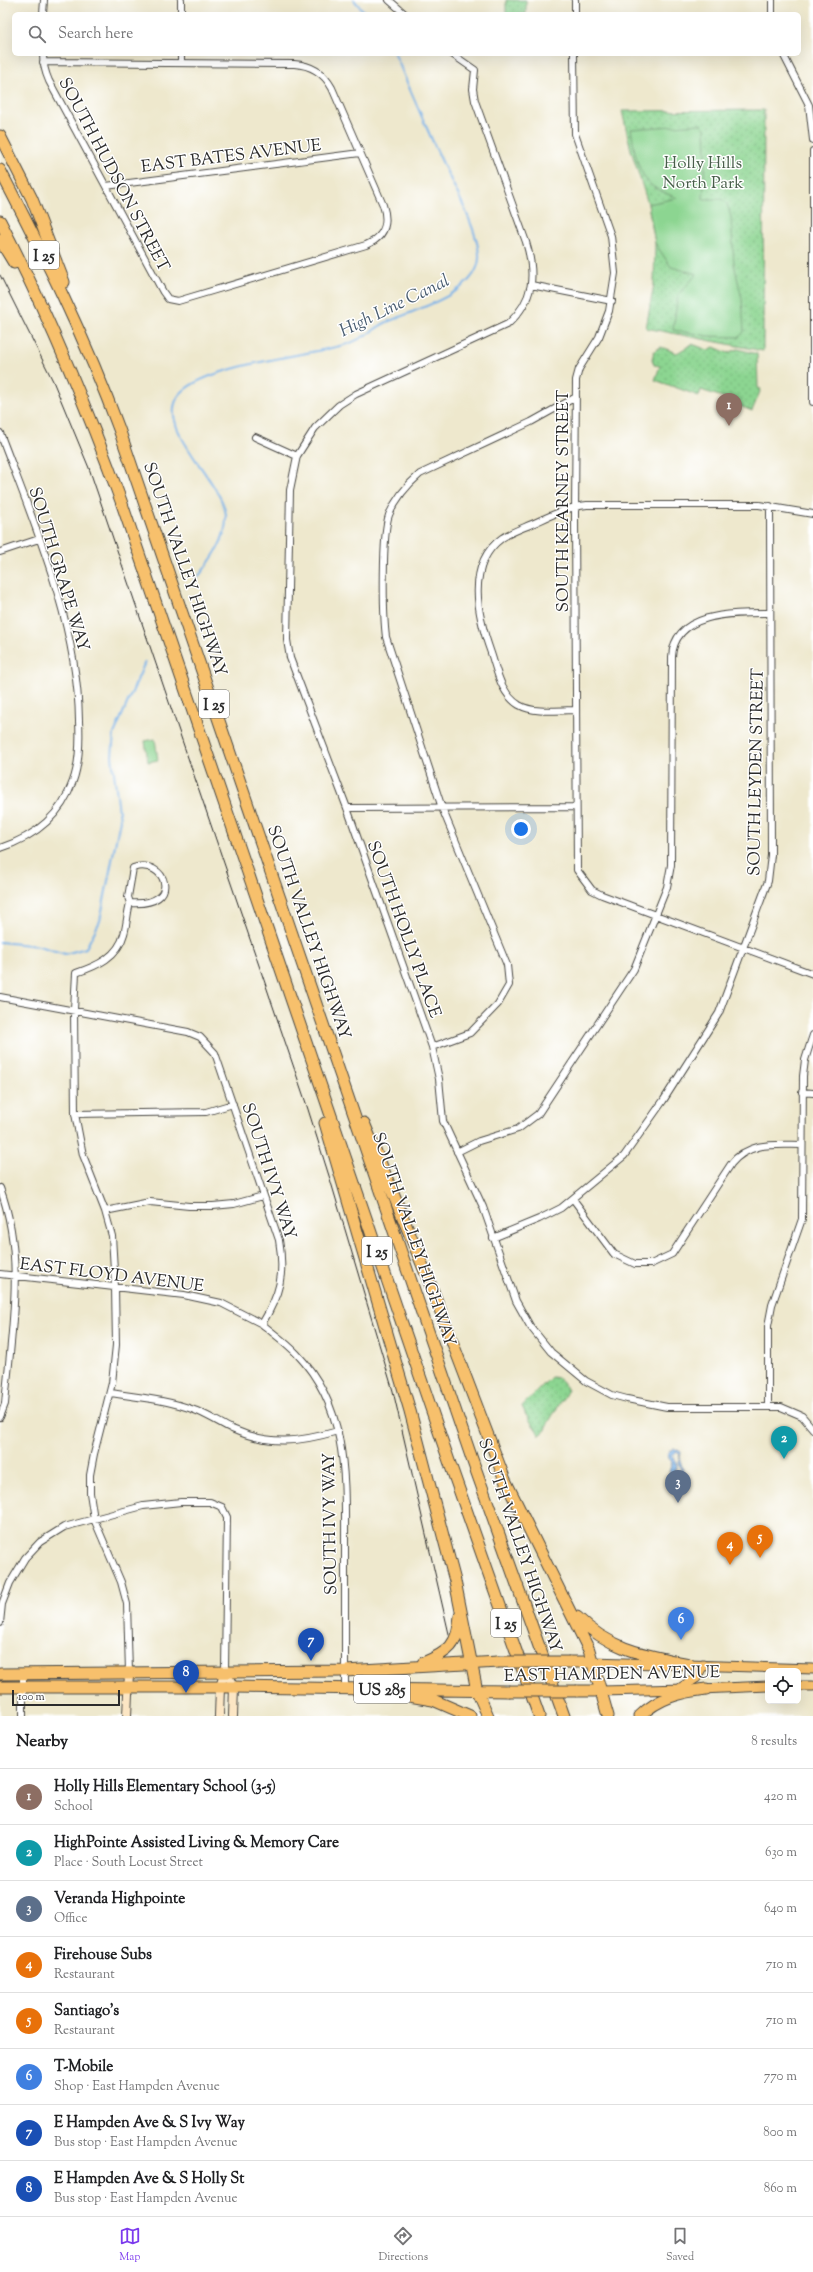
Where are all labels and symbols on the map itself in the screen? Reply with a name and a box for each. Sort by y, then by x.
street label: SOUTH HUDSON STREET [52,74,175,276]
street label: EAST BATES AVENUE [140,134,323,180]
park label: Holly Hills North Park [663,152,743,196]
road number: I 25 [29,241,59,269]
water label: High Line Canal [335,269,455,345]
street label: SOUTH KEARNEY STREET [552,390,576,612]
pin: 1 [716,393,742,426]
street label: SOUTH VALLEY HIGHWAY [136,459,232,680]
street label: SOUTH GRAPE WAY [22,484,95,655]
street label: SOUTH LEYDEN STREET [743,668,771,876]
road number: I 25 [199,690,229,718]
your location [511,819,531,839]
street label: SOUTH VALLEY HIGHWAY [260,822,356,1043]
street label: SOUTH HOLLY PLACE [360,838,446,1021]
street label: SOUTH IVY WAY [235,1100,302,1243]
street label: SOUTH VALLEY HIGHWAY [365,1129,461,1350]
road number: I 25 [362,1237,392,1265]
street label: EAST FLOYD AVENUE [18,1253,205,1299]
pin: 2 [771,1426,797,1459]
street label: SOUTH VALLEY HIGHWAY [471,1435,567,1656]
street label: SOUTH IVY WAY [318,1453,344,1595]
pin: 3 [665,1470,691,1503]
pin: 5 [747,1525,773,1558]
pin: 4 [717,1532,743,1565]
pin: 6 [668,1607,694,1640]
road number: I 25 [491,1609,521,1637]
pin: 7 [298,1628,324,1661]
pin: 8 [173,1660,199,1693]
street label: EAST HAMPDEN AVENUE [504,1661,720,1689]
road number: US 285 [354,1675,410,1703]
scale bar [12,1688,120,1707]

